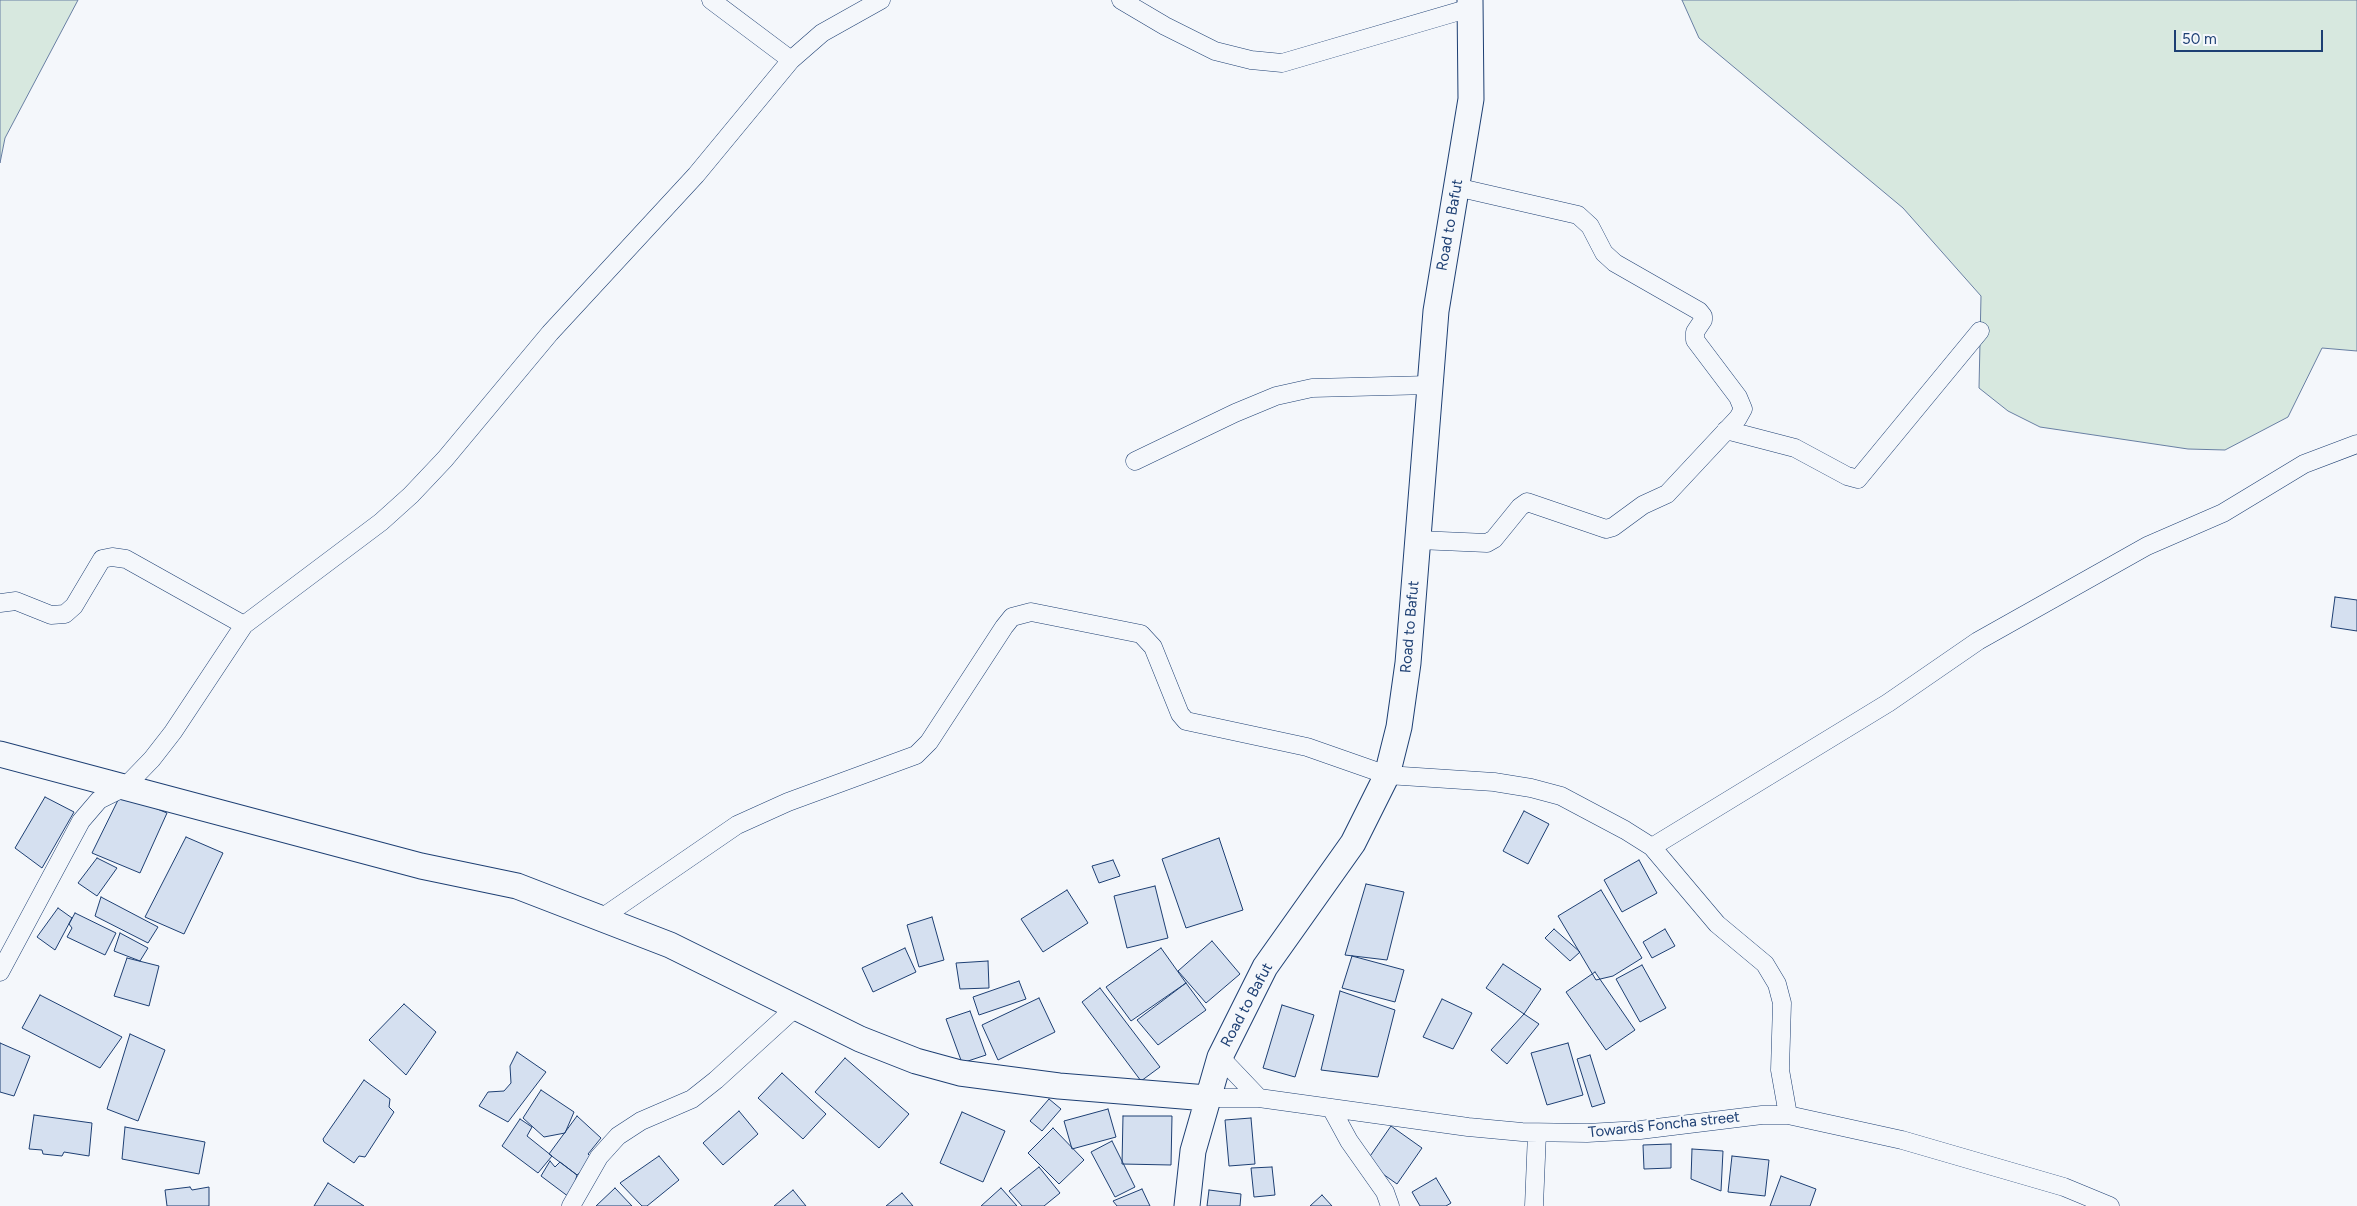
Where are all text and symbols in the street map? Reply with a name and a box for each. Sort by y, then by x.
scale bar [2177,20,2326,52]
text: 50 m [2182,30,2217,48]
street label: Road to Bafut [1433,178,1467,272]
street label: Road to Bafut [1397,580,1423,674]
street label: Road to Bafut [1217,960,1277,1050]
street label: Towards Foncha street [1587,1108,1741,1142]

